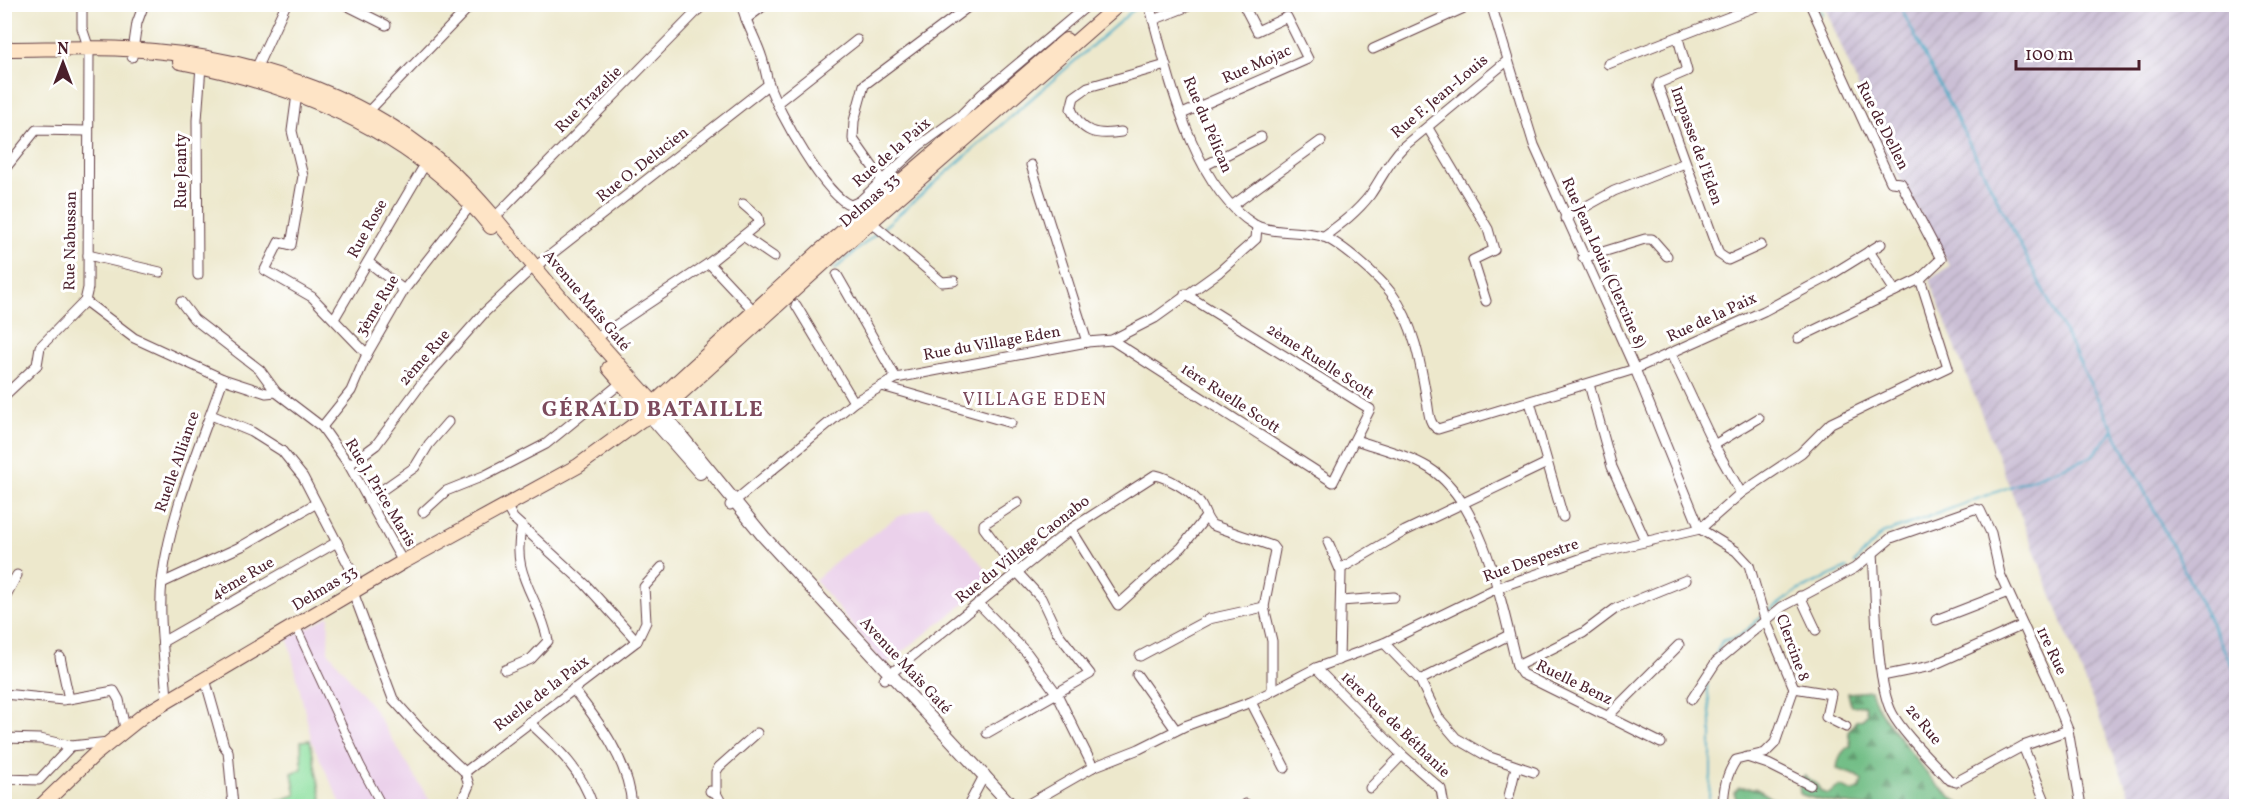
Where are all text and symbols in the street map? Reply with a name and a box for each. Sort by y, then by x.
north arrow [33,33,93,93]
scale bar [2016,33,2139,71]
text: N [57,39,69,61]
street label: Rue Mojac [1219,40,1295,90]
text: 100 m [2025,43,2074,68]
street label: Rue F. Jean-Louis [1387,50,1493,144]
street label: Rue Trazelie [551,62,627,138]
street label: Rue du Pélican [1177,73,1237,177]
street label: Rue de Dellen [1850,78,1914,174]
street label: Impasse de l'Eden [1664,84,1728,208]
street label: Rue de la Paix [848,113,936,193]
street label: Rue O. Delucien [592,122,694,208]
street label: Rue Jeanty [171,133,193,209]
street label: Delmas 33 [835,169,905,233]
street label: Rue Jean Louis (Clercine 8) [1555,174,1651,352]
street label: Rue Nabussan [59,191,83,291]
street label: Rue Rose [343,196,393,262]
street label: Avenue Maïs Gaté [537,246,635,356]
street label: 3ème Rue [351,271,405,341]
street label: Rue de la Paix [1663,288,1761,348]
street label: 2ème Ruelle Scott [1262,319,1379,405]
street label: Rue du Village Eden [922,321,1062,367]
street label: 2ème Rue [394,325,456,391]
street label: 1ère Ruelle Scott [1176,359,1284,440]
district label: VILLAGE EDEN [963,388,1107,413]
district label: GÉRALD BATAILLE [542,395,764,426]
street label: Ruelle Alliance [150,408,206,516]
street label: Rue J. Price Maris [339,435,421,551]
street label: Rue du Village Caonabo [951,491,1095,609]
street label: Rue Despestre [1480,533,1582,589]
street label: 4ème Rue [207,552,279,606]
street label: Delmas 33 [288,561,362,617]
street label: Clercine 8 [1770,611,1814,685]
street label: Avenue Maïs Gaté [854,613,956,719]
street label: 1re Rue [2030,623,2072,679]
street label: Ruelle de la Paix [490,651,594,737]
street label: Ruelle Benz [1532,655,1616,711]
street label: 1ère Rue de Béthanie [1335,667,1455,783]
street label: 2e Rue [1900,700,1946,750]

